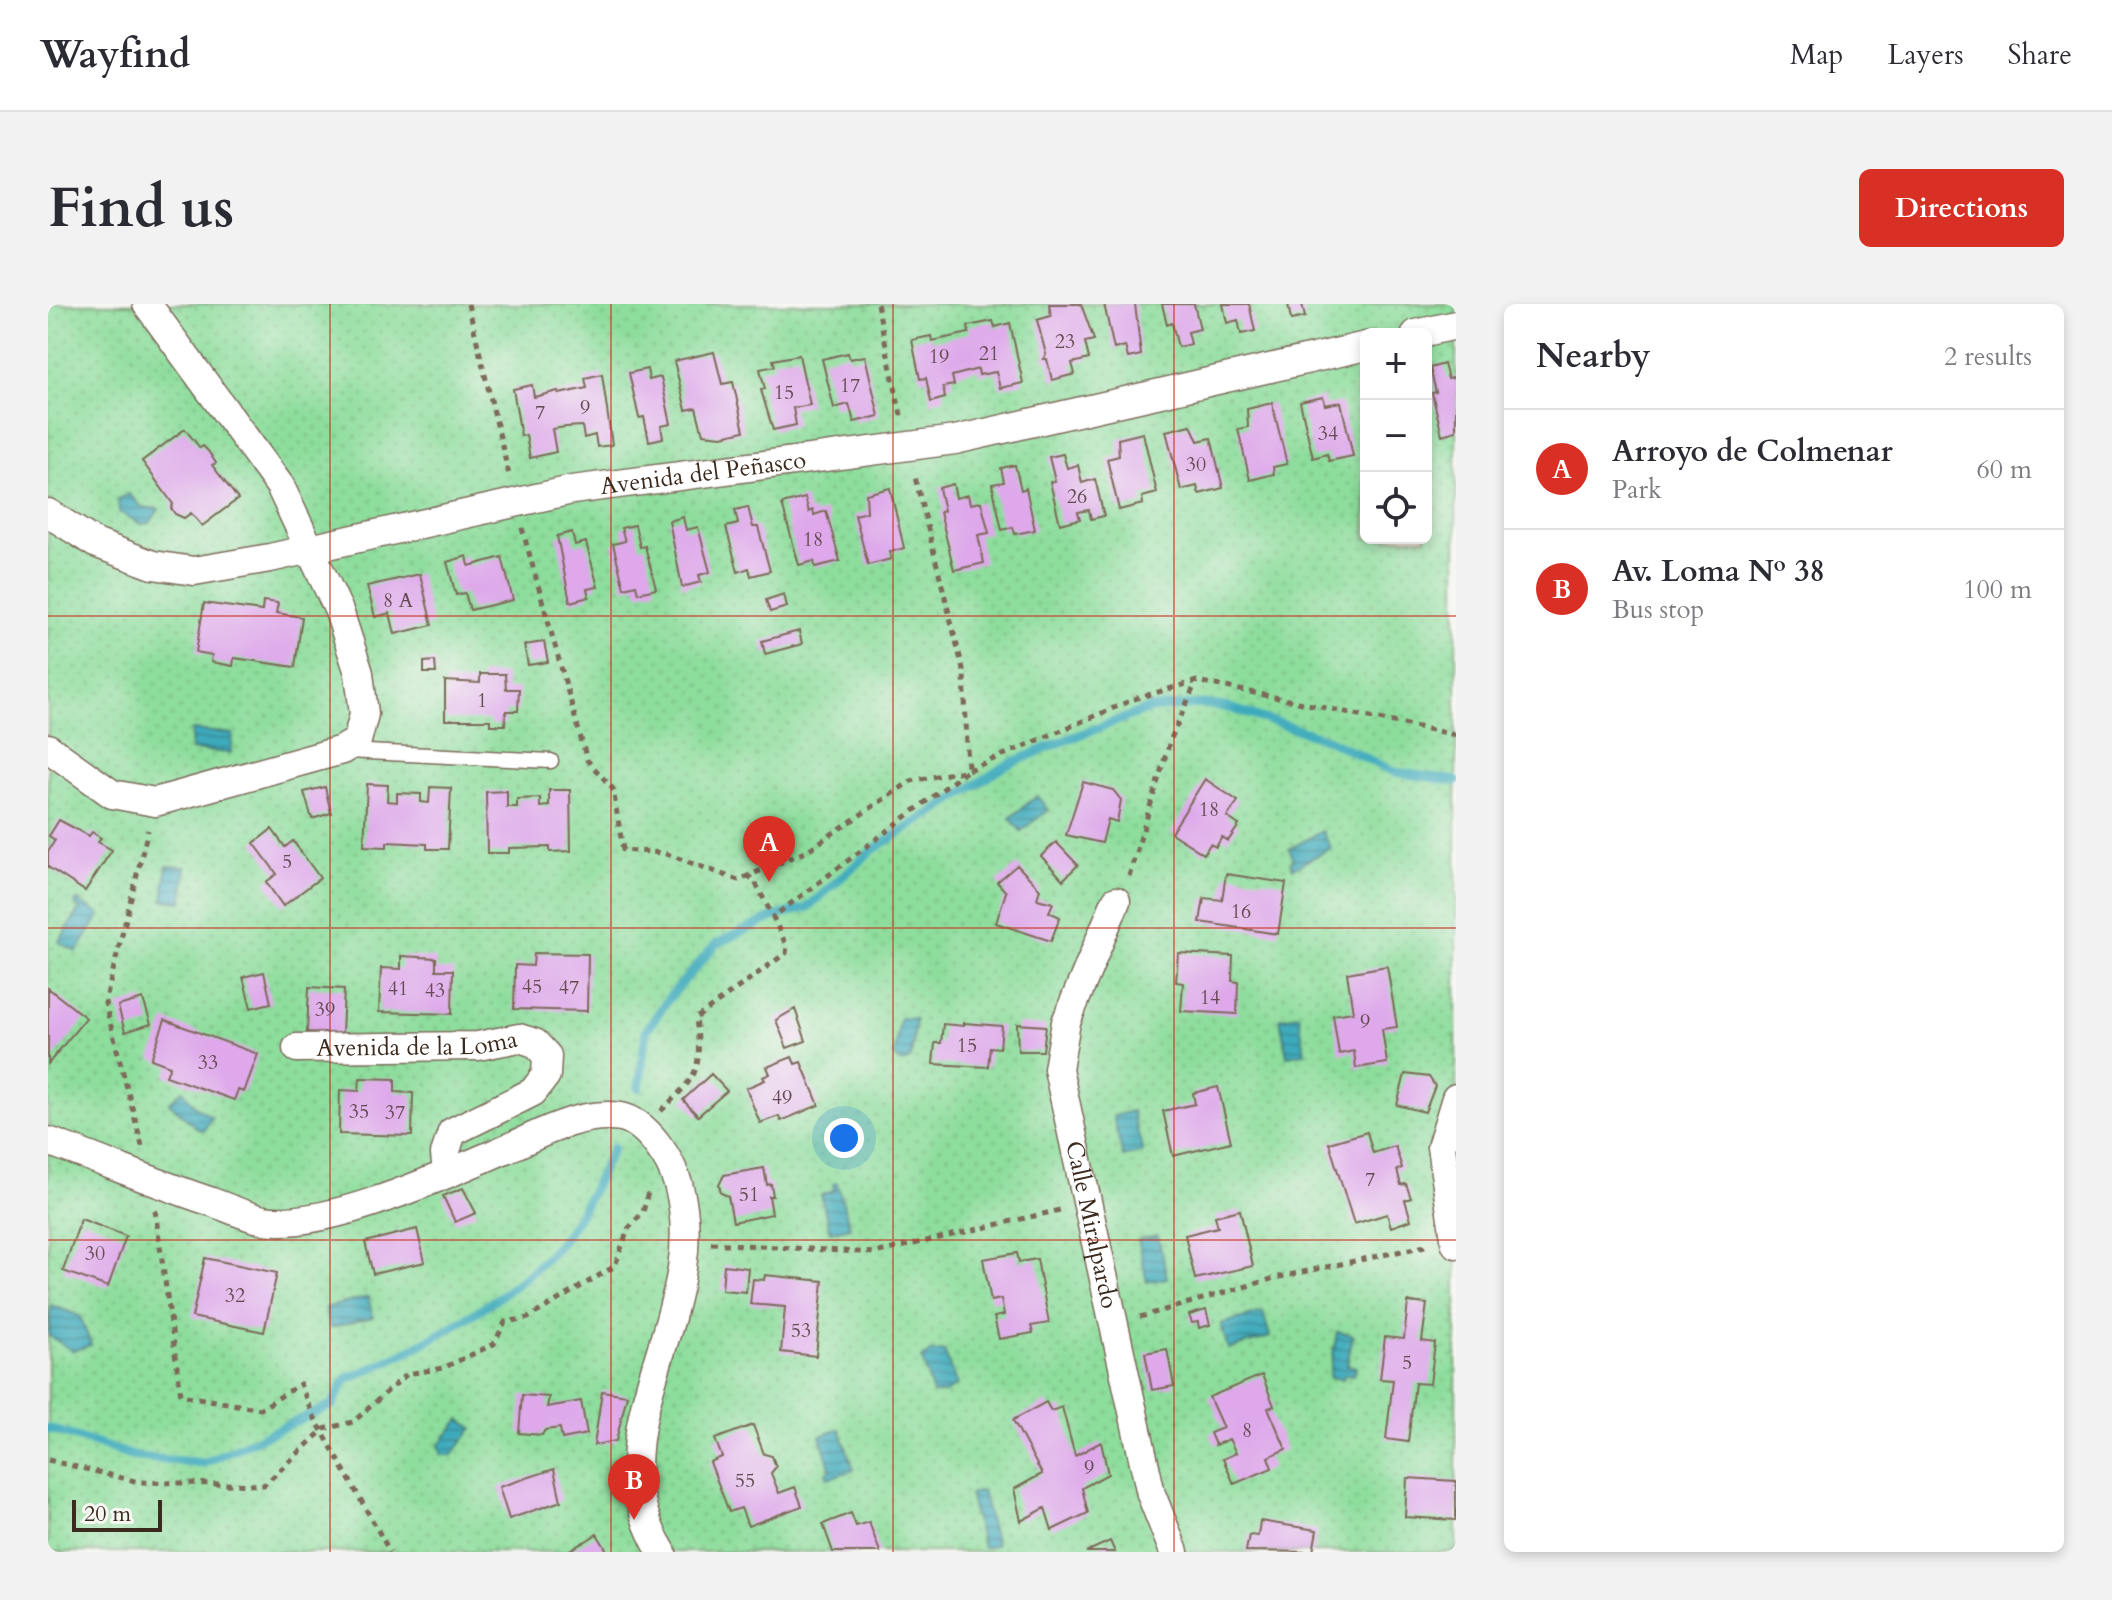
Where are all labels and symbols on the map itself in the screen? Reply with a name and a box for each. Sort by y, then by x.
house number: 23 [1055,328,1075,355]
house number: 21 [979,340,999,367]
house number: 19 [929,343,949,370]
house number: 17 [840,372,860,399]
house number: 15 [774,379,794,406]
house number: 9 [580,394,590,421]
house number: 7 [535,399,545,426]
house number: 34 [1318,420,1338,447]
street label: Avenida del Peñasco [598,444,808,503]
house number: 30 [1186,451,1206,478]
house number: 26 [1067,483,1087,510]
house number: 18 [803,526,823,553]
house number: 8 A [383,587,414,614]
house number: 1 [477,687,487,714]
house number: 18 [1199,796,1219,823]
pin: A [743,816,795,882]
house number: 5 [282,848,292,875]
house number: 16 [1231,898,1251,925]
house number: 45 [522,973,542,1000]
house number: 47 [559,974,579,1001]
house number: 41 [388,975,408,1002]
house number: 43 [425,977,445,1004]
house number: 14 [1200,984,1220,1011]
house number: 39 [315,996,335,1023]
house number: 9 [1360,1008,1370,1035]
street label: Avenida de la Loma [316,1023,521,1065]
house number: 15 [957,1032,977,1059]
house number: 33 [198,1049,218,1076]
house number: 49 [772,1084,792,1111]
house number: 35 [349,1098,369,1125]
house number: 37 [385,1099,405,1126]
your location [824,1118,864,1158]
street label: Calle Miralpardo [1057,1138,1126,1312]
house number: 7 [1365,1166,1375,1193]
house number: 51 [739,1181,759,1208]
house number: 30 [85,1240,105,1267]
house number: 32 [225,1282,245,1309]
house number: 53 [791,1317,811,1344]
house number: 5 [1402,1349,1412,1376]
house number: 8 [1242,1417,1252,1444]
pin: B [608,1454,660,1520]
house number: 9 [1084,1454,1094,1481]
house number: 55 [735,1467,755,1494]
scale bar [72,1496,162,1532]

